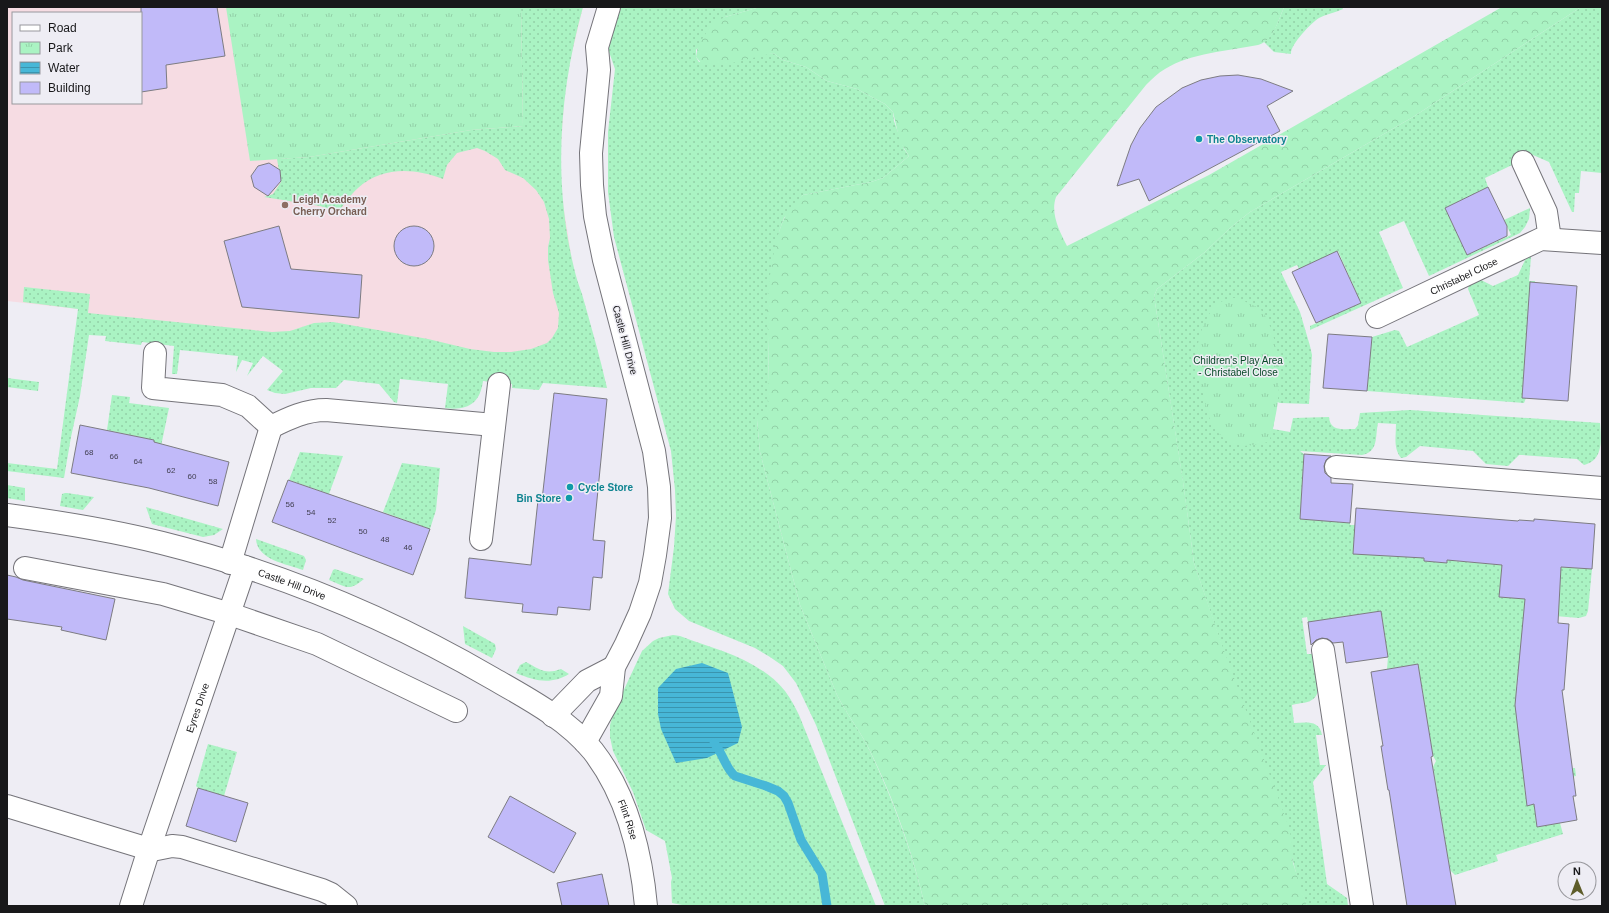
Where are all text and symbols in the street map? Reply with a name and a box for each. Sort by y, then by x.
legend [12,12,142,104]
text: Road [48,21,77,35]
text: Park [48,41,74,55]
text: Water [48,61,80,75]
text: Building [48,81,91,95]
marker: The Observatory [1194,134,1204,144]
place label: The Observatory [1207,134,1287,145]
place label: Leigh Academy Cherry Orchard [293,194,367,217]
marker: Leigh Academy Cherry Orchard [280,200,290,210]
street label: Christabel Close [1428,255,1500,297]
street label: Castle Hill Drive [610,304,640,376]
park label: Children's Play Area - Christabel Close [1193,355,1283,378]
house number: 68 [85,448,94,457]
house number: 66 [110,452,119,461]
house number: 64 [134,457,143,466]
house number: 62 [167,466,176,475]
house number: 60 [188,472,197,481]
house number: 58 [209,477,218,486]
marker: Cycle Store [565,482,575,492]
place label: Cycle Store [578,482,633,493]
place label: Bin Store [517,493,561,504]
marker: Bin Store [564,493,574,503]
house number: 56 [286,500,295,509]
house number: 54 [307,508,316,517]
house number: 52 [328,516,337,525]
house number: 50 [359,527,368,536]
house number: 48 [381,535,390,544]
house number: 46 [404,543,413,552]
street label: Castle Hill Drive [257,566,328,602]
street label: Eyres Drive [184,681,211,734]
street label: Flint Rise [616,798,640,841]
north arrow [1557,861,1597,901]
text: N [1573,865,1581,877]

